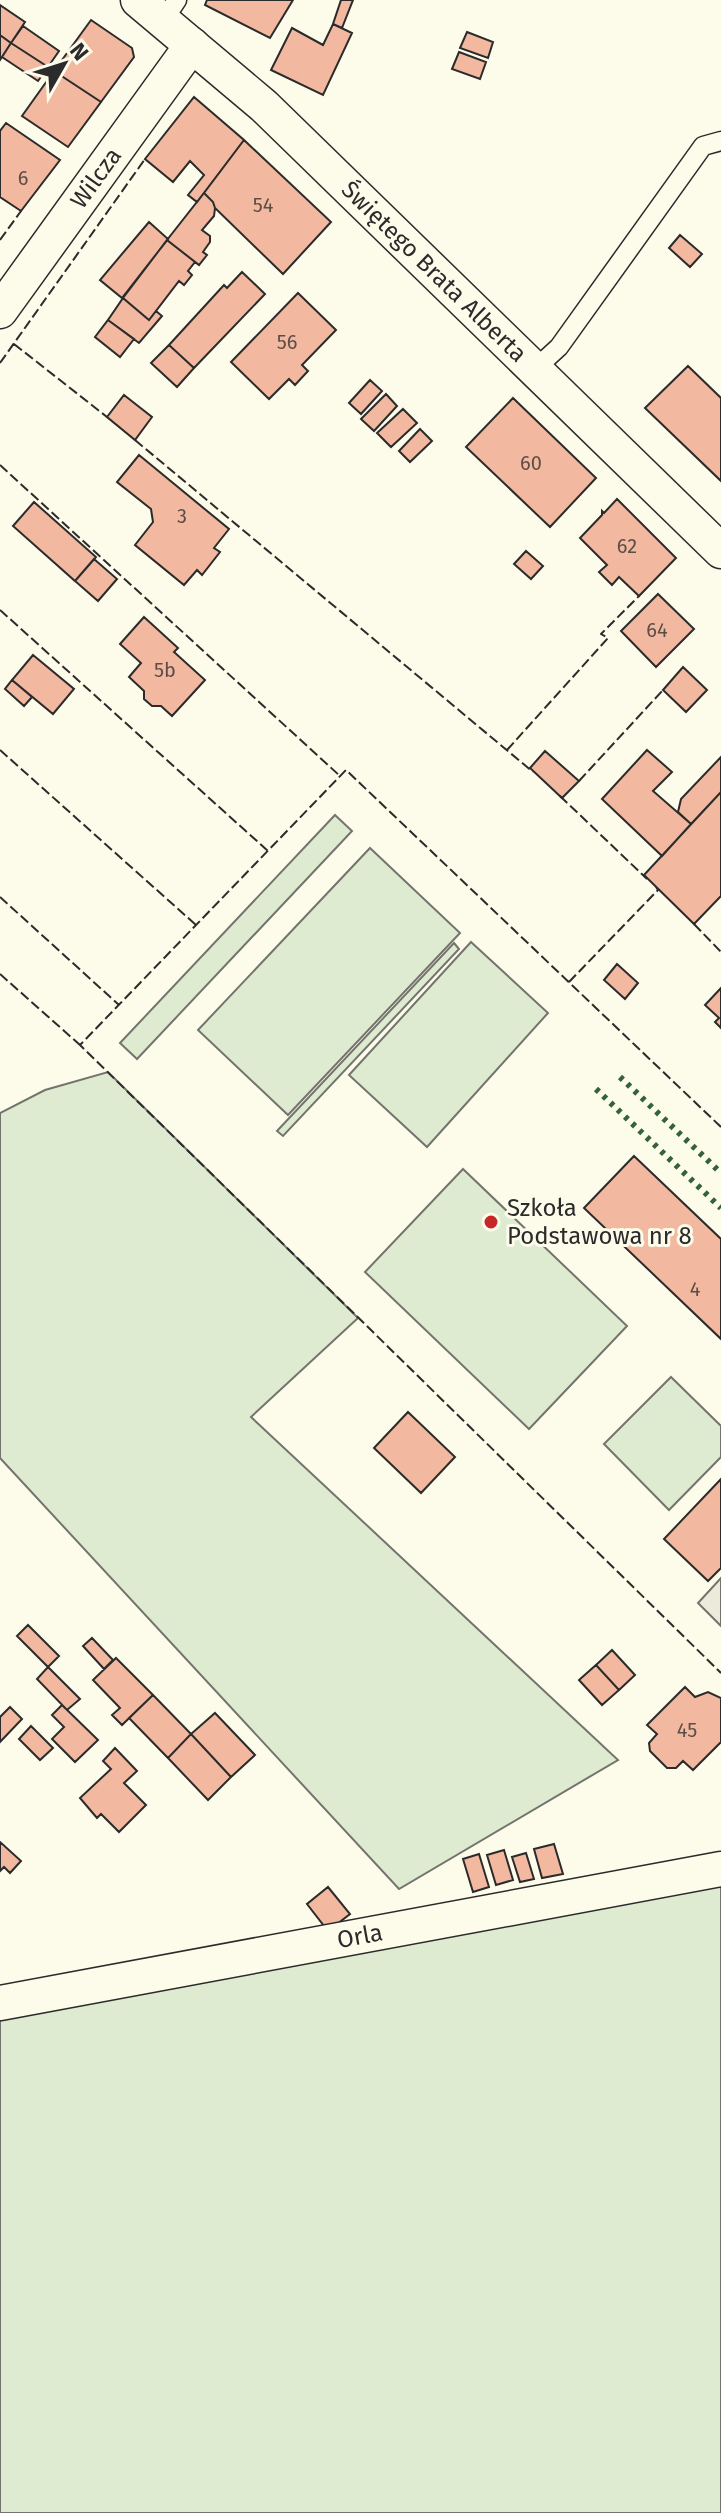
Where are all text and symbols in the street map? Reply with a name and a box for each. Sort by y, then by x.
north arrow [24,24,104,104]
text: N [64,38,94,66]
street label: Wilcza [65,142,127,214]
house number: 6 [18,166,28,190]
street label: Świętego Brata Alberta [336,175,532,368]
house number: 54 [253,193,274,217]
house number: 56 [277,330,297,354]
house number: 60 [520,451,542,475]
house number: 3 [177,504,187,528]
house number: 62 [617,534,637,558]
house number: 64 [646,618,668,642]
house number: 5b [154,658,176,682]
place label: Szkoła Podstawowa nr 8 [507,1194,692,1250]
marker: Szkoła Podstawowa nr 8 [482,1213,500,1231]
house number: 4 [690,1277,701,1301]
house number: 45 [677,1718,697,1742]
street label: Orla [335,1918,385,1954]

